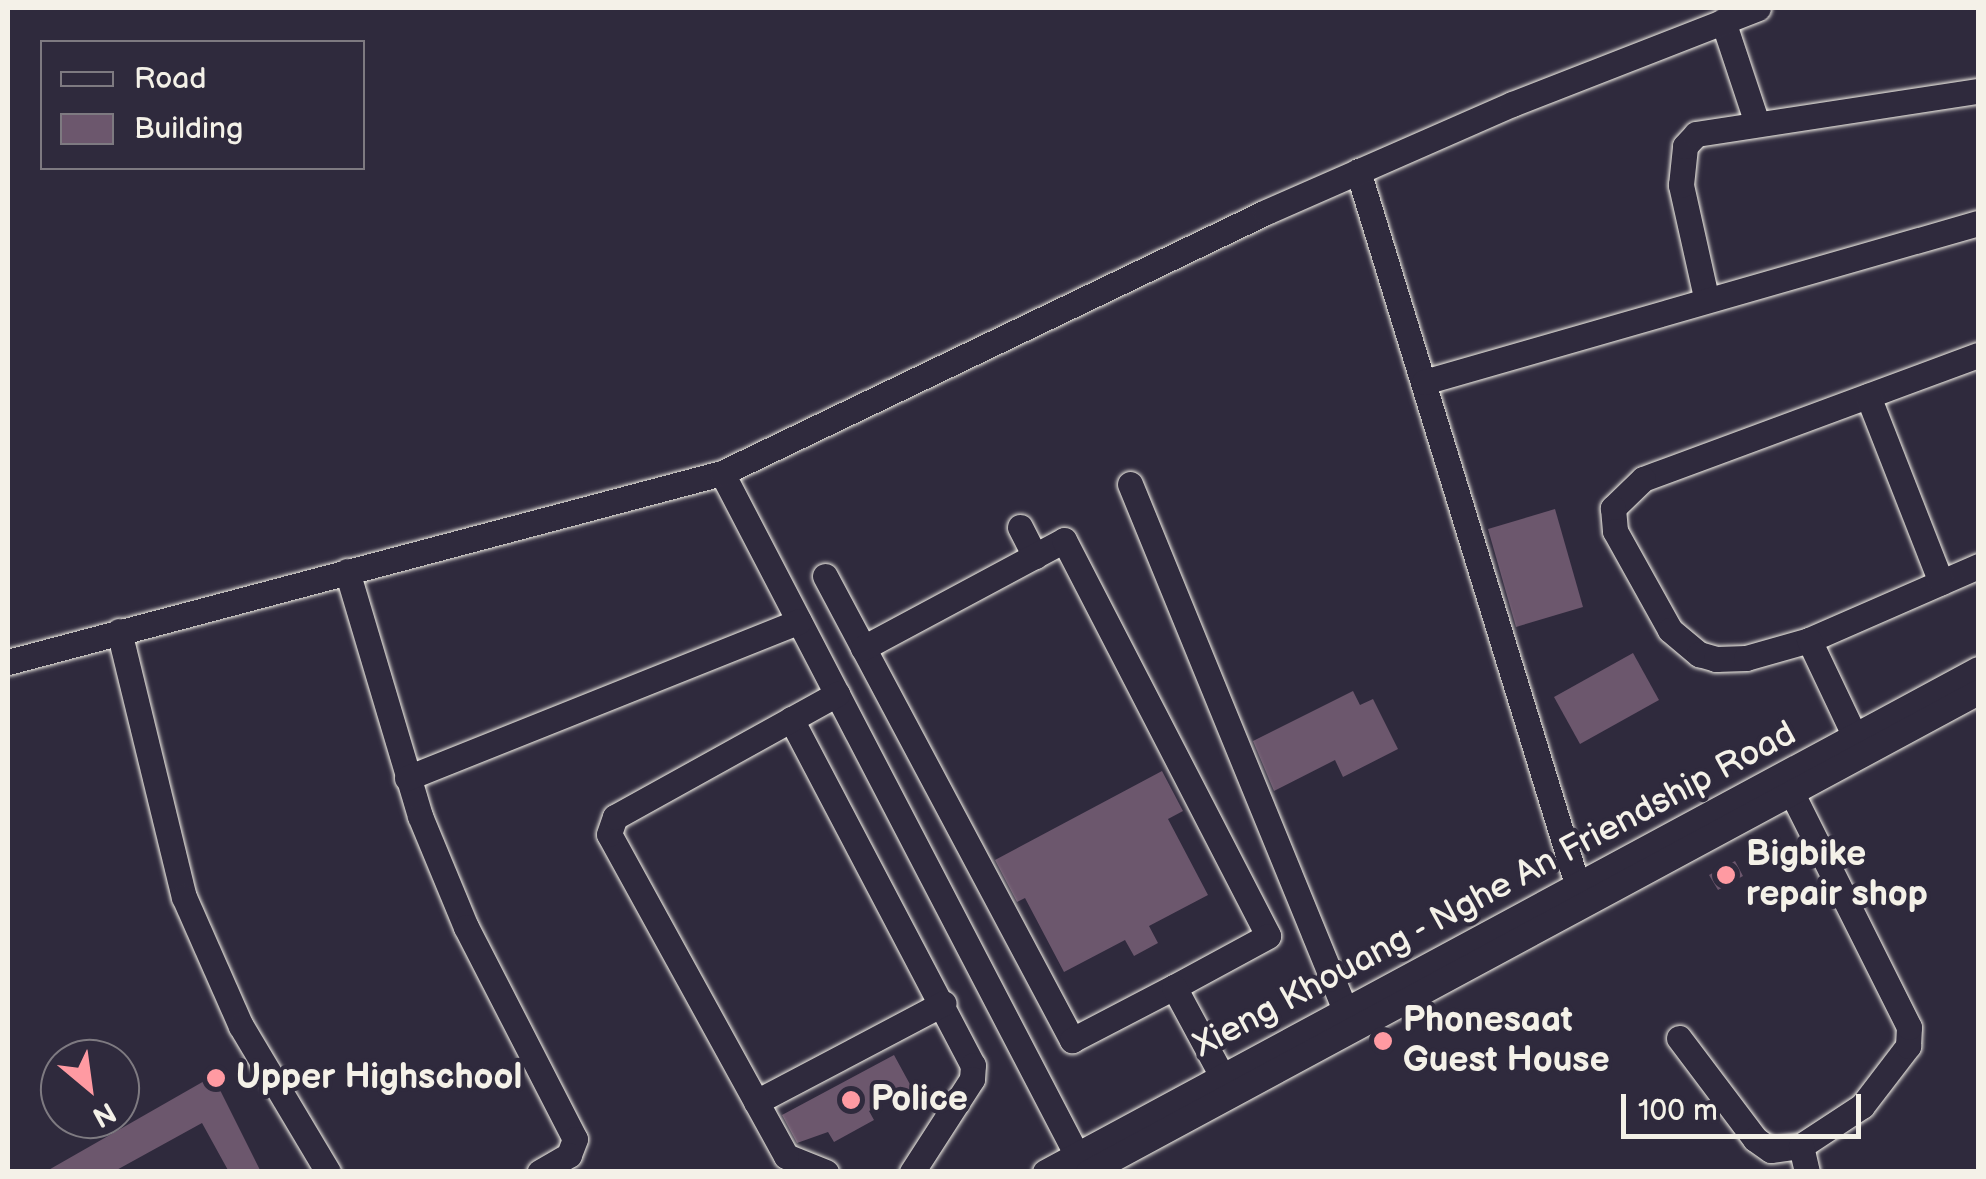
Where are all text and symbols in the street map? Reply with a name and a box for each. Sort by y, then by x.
legend [40,40,365,170]
text: Road [134,61,207,97]
text: Building [134,111,243,147]
street label: Xieng Khouang - Nghe An Friendship Road [1186,712,1804,1068]
place label: Bigbike repair shop [1746,834,1928,916]
marker: Bigbike repair shop [1715,864,1737,886]
place label: Phonesaat Guest House [1403,1000,1610,1082]
marker: Phonesaat Guest House [1372,1030,1394,1052]
north arrow [40,1039,140,1139]
place label: Upper Highschool [236,1057,522,1099]
marker: Upper Highschool [205,1067,227,1089]
scale bar [1626,1074,1866,1136]
place label: Police [871,1079,968,1121]
marker: Police [840,1089,862,1111]
text: 100 m [1638,1093,1718,1129]
text: N [87,1094,121,1133]

